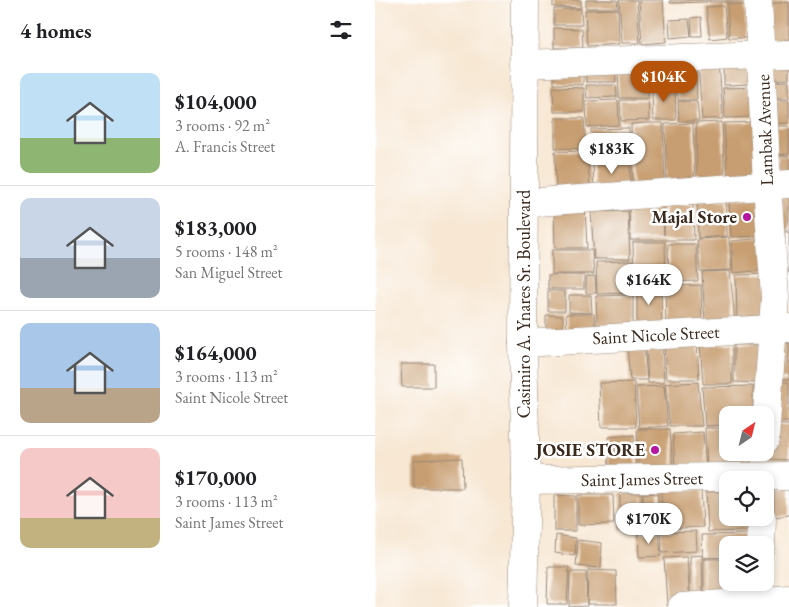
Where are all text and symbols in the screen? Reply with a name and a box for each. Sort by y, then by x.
icon: filters [327,16,355,44]
text: 4 homes [20,17,92,44]
pin: $104K [629,61,699,103]
text: $104K [642,66,686,87]
street label: Lambak Avenue [751,74,778,186]
text: $104,000 [175,88,257,115]
icon: home [60,93,120,153]
text: 3 rooms · 92 m² [175,115,270,136]
pin: $183K [577,132,647,175]
text: A. Francis Street [175,136,275,157]
text: $183K [590,138,634,159]
street label: Casimiro A. Ynares Sr. Boulevard [512,189,535,418]
place label: Majal Store [652,205,737,228]
marker: Majal Store [741,211,753,223]
text: $183,000 [175,214,257,241]
icon: home [60,218,120,278]
text: 5 rooms · 148 m² [175,241,278,262]
text: San Miguel Street [175,262,283,283]
pin: $164K [614,264,684,306]
text: $164K [627,269,671,290]
street label: Saint Nicole Street [592,320,721,349]
text: $164,000 [175,339,257,366]
icon: home [60,343,120,403]
text: 3 rooms · 113 m² [175,366,278,387]
text: Saint Nicole Street [175,387,288,408]
north arrow [719,406,774,461]
map controls [719,406,774,591]
place label: JOSIE STORE [534,438,646,461]
marker: JOSIE STORE [649,444,661,456]
text: $170,000 [175,464,257,491]
street label: Saint James Street [581,466,704,491]
icon: home [60,468,120,528]
button: locate [719,471,774,526]
text: 3 rooms · 113 m² [175,491,278,512]
pin: $170K [614,502,684,545]
text: $170K [627,508,671,529]
text: Saint James Street [175,512,283,533]
button: layers [719,536,774,591]

